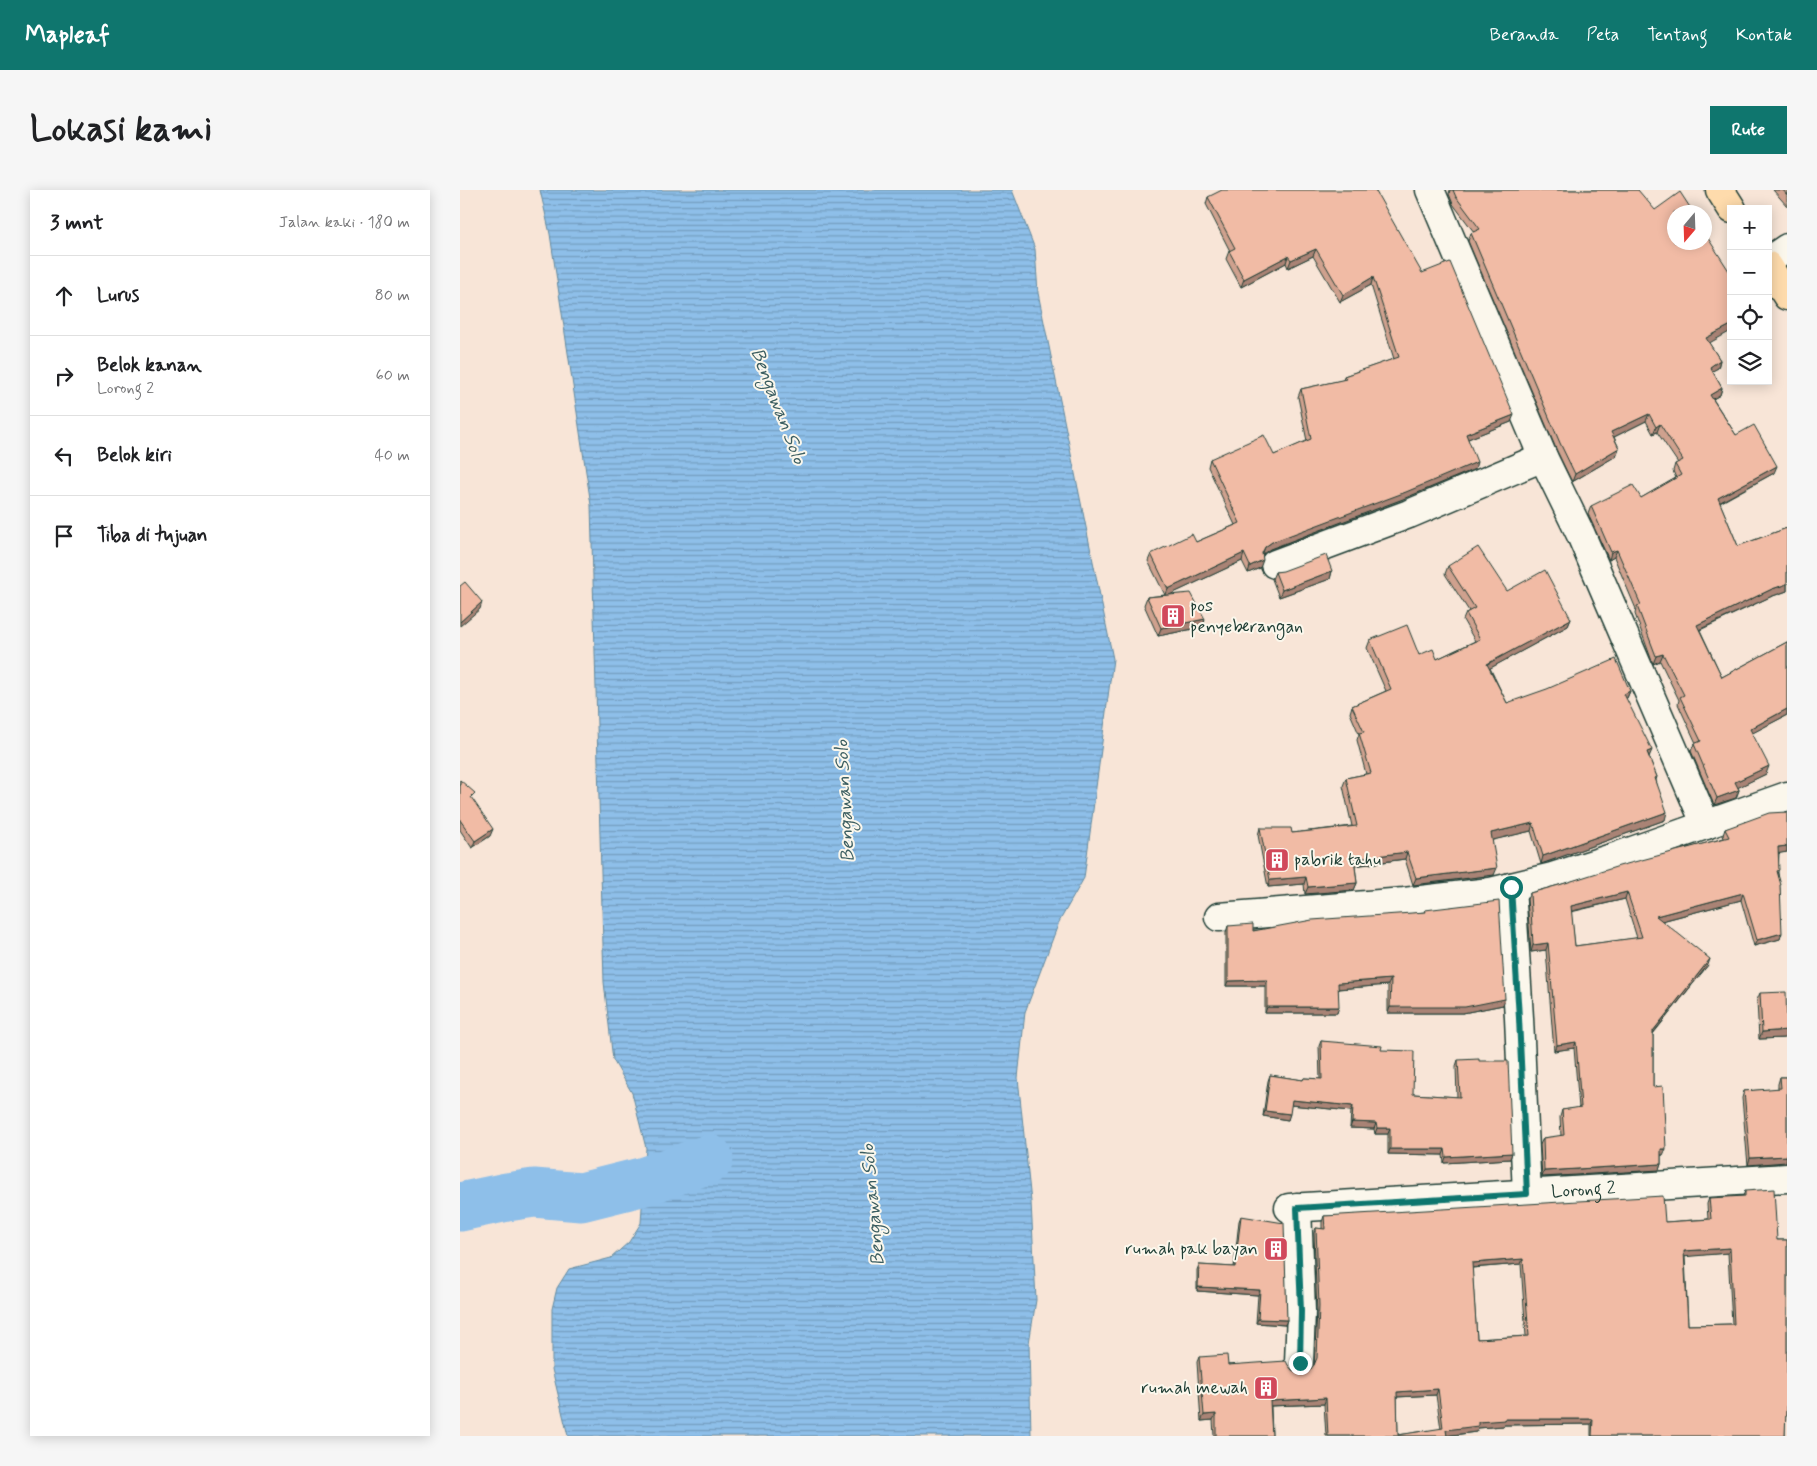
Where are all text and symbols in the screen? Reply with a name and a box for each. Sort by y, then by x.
text: Mapleaf [25,20,110,51]
text: Beranda [1489,23,1558,47]
text: Peta [1586,23,1619,47]
text: Tentang [1647,23,1708,47]
text: Kontak [1736,23,1792,47]
button: Rute [1710,106,1787,154]
text: Lokasi kami [30,107,212,153]
north arrow [1667,205,1712,250]
map controls [1727,205,1772,385]
button: + [1727,205,1772,250]
text: 3 mnt [50,209,103,237]
text: Jalan kaki · 180 m [279,212,410,233]
button: − [1727,250,1772,295]
icon: ahead [50,282,78,310]
text: Lurus [97,283,139,308]
text: 80 m [375,285,410,306]
button: locate [1727,295,1772,340]
button: layers [1727,340,1772,385]
water label: Bengawan Solo [743,345,812,469]
text: Belok kanan [97,353,202,378]
icon: right [50,362,78,390]
text: 60 m [376,365,410,386]
text: Lorong 2 [97,378,154,399]
icon: left [50,442,78,470]
text: Belok kiri [97,443,172,468]
text: 40 m [374,445,410,466]
icon: arrive [50,522,78,550]
text: Tiba di tujuan [97,523,208,548]
place label: pos penyeberangan [1190,594,1303,640]
building icon: pos penyeberangan [1160,603,1186,629]
water label: Bengawan Solo [829,738,863,863]
building icon: pabrik tahu [1264,847,1290,873]
place label: pabrik tahu [1294,848,1381,872]
route start [1500,876,1523,899]
water label: Bengawan Solo [855,1142,893,1267]
street label: Lorong 2 [1551,1176,1616,1204]
building icon: rumah pak bayan [1263,1236,1289,1262]
place label: rumah pak bayan [1125,1237,1258,1261]
route end [1289,1352,1312,1375]
building icon: rumah mewah [1253,1375,1279,1401]
place label: rumah mewah [1141,1376,1248,1400]

